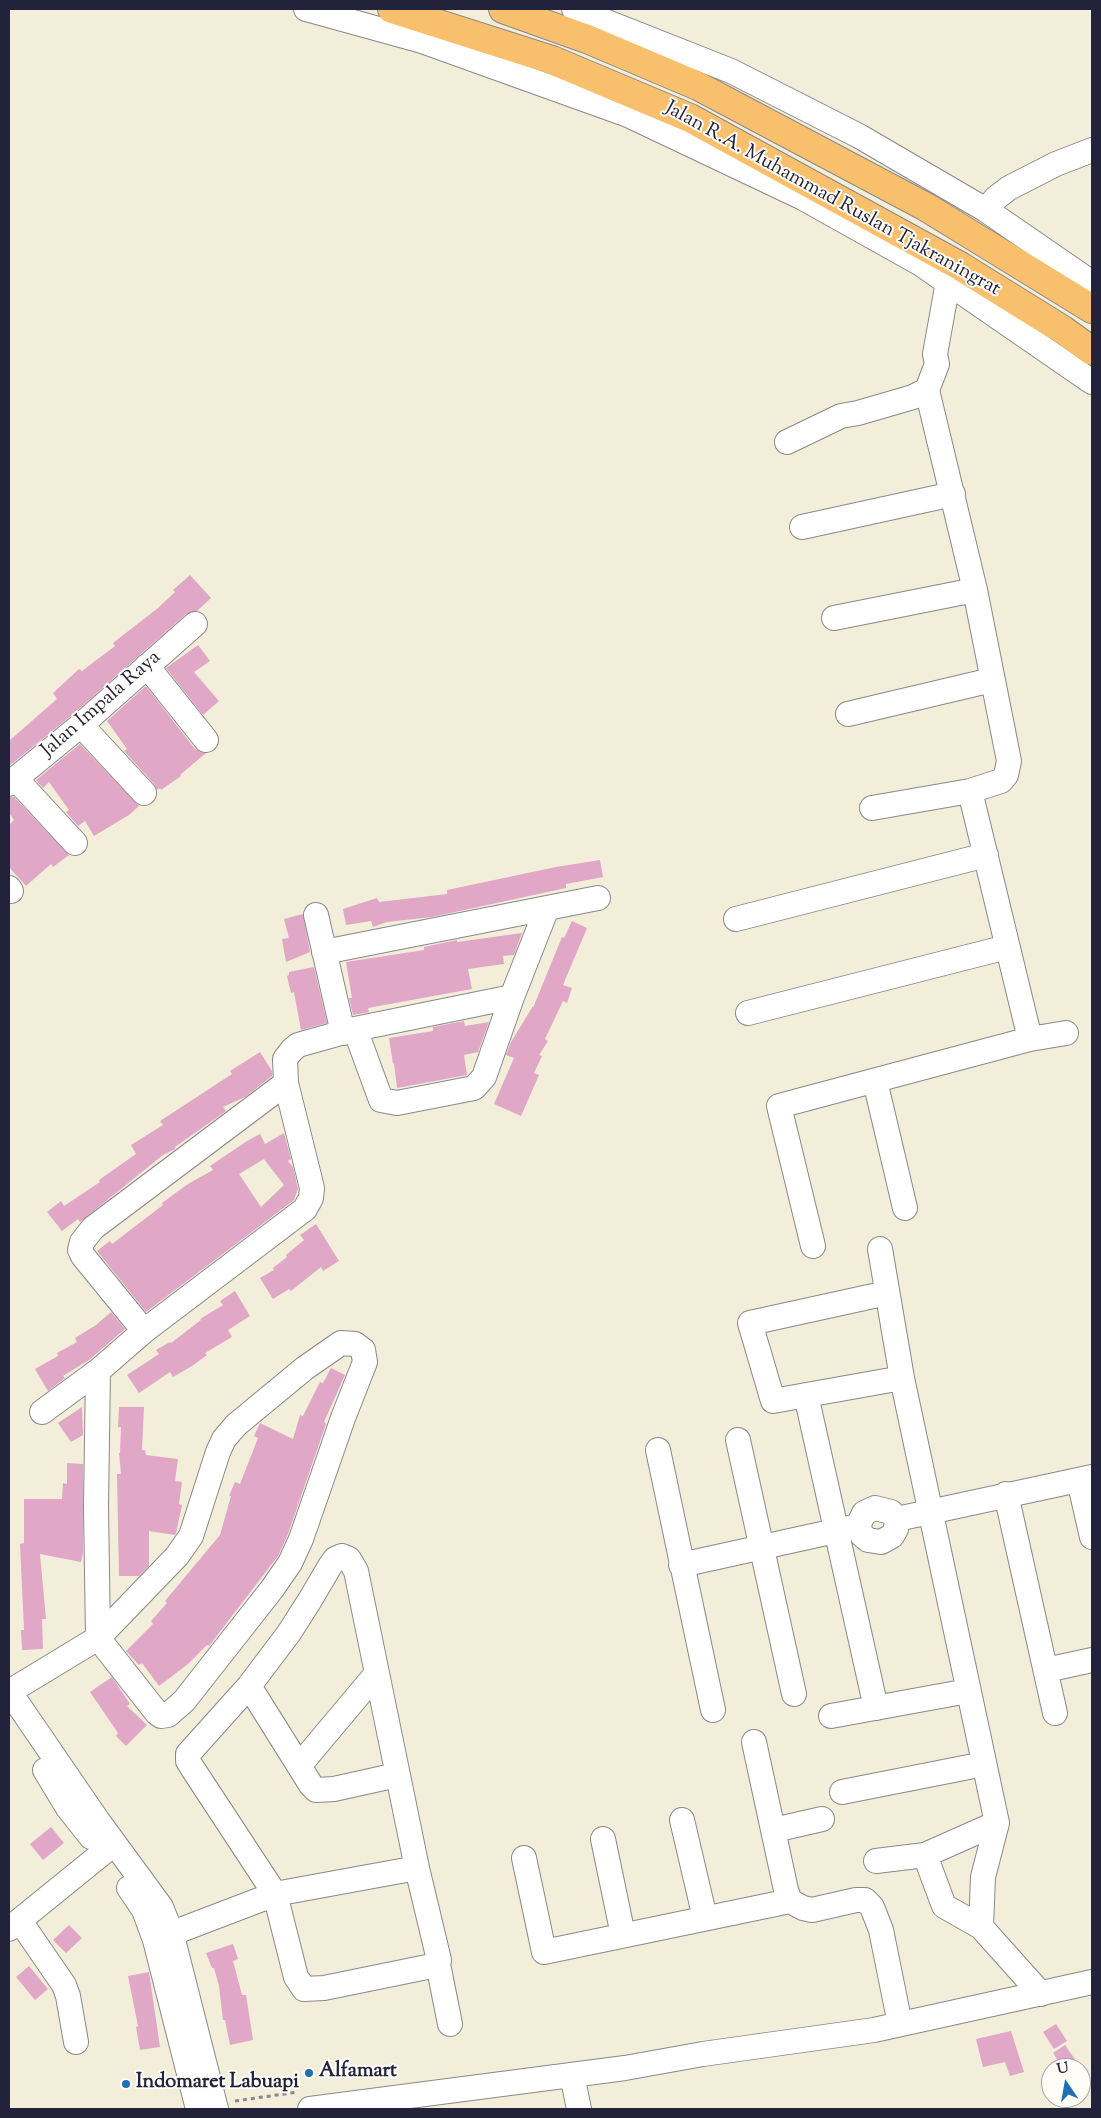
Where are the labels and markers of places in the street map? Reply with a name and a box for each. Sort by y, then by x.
place label: Alfamart [319,2061,397,2085]
marker: Alfamart [303,2067,315,2079]
place label: Indomaret Labuapi [136,2072,299,2096]
marker: Indomaret Labuapi [120,2078,132,2090]

